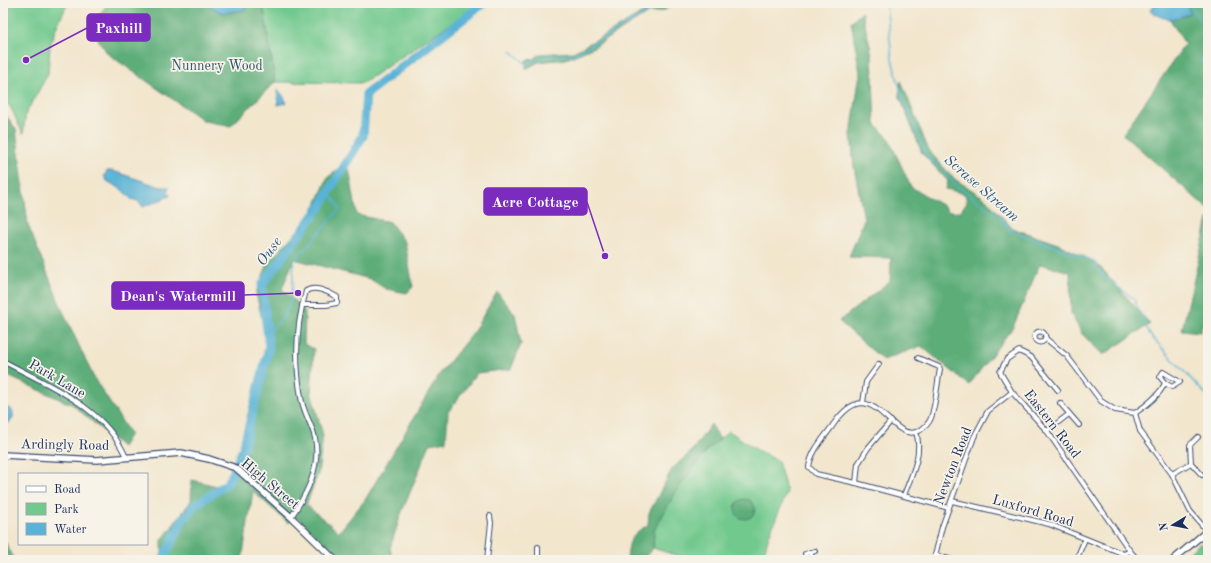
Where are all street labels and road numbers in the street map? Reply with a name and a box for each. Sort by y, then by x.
street label: Park Lane [26,357,88,401]
street label: Eastern Road [1021,387,1083,461]
street label: Newton Road [932,425,974,507]
street label: Ardingly Road [20,437,110,453]
street label: High Street [238,456,302,512]
street label: Luxford Road [991,493,1075,529]

